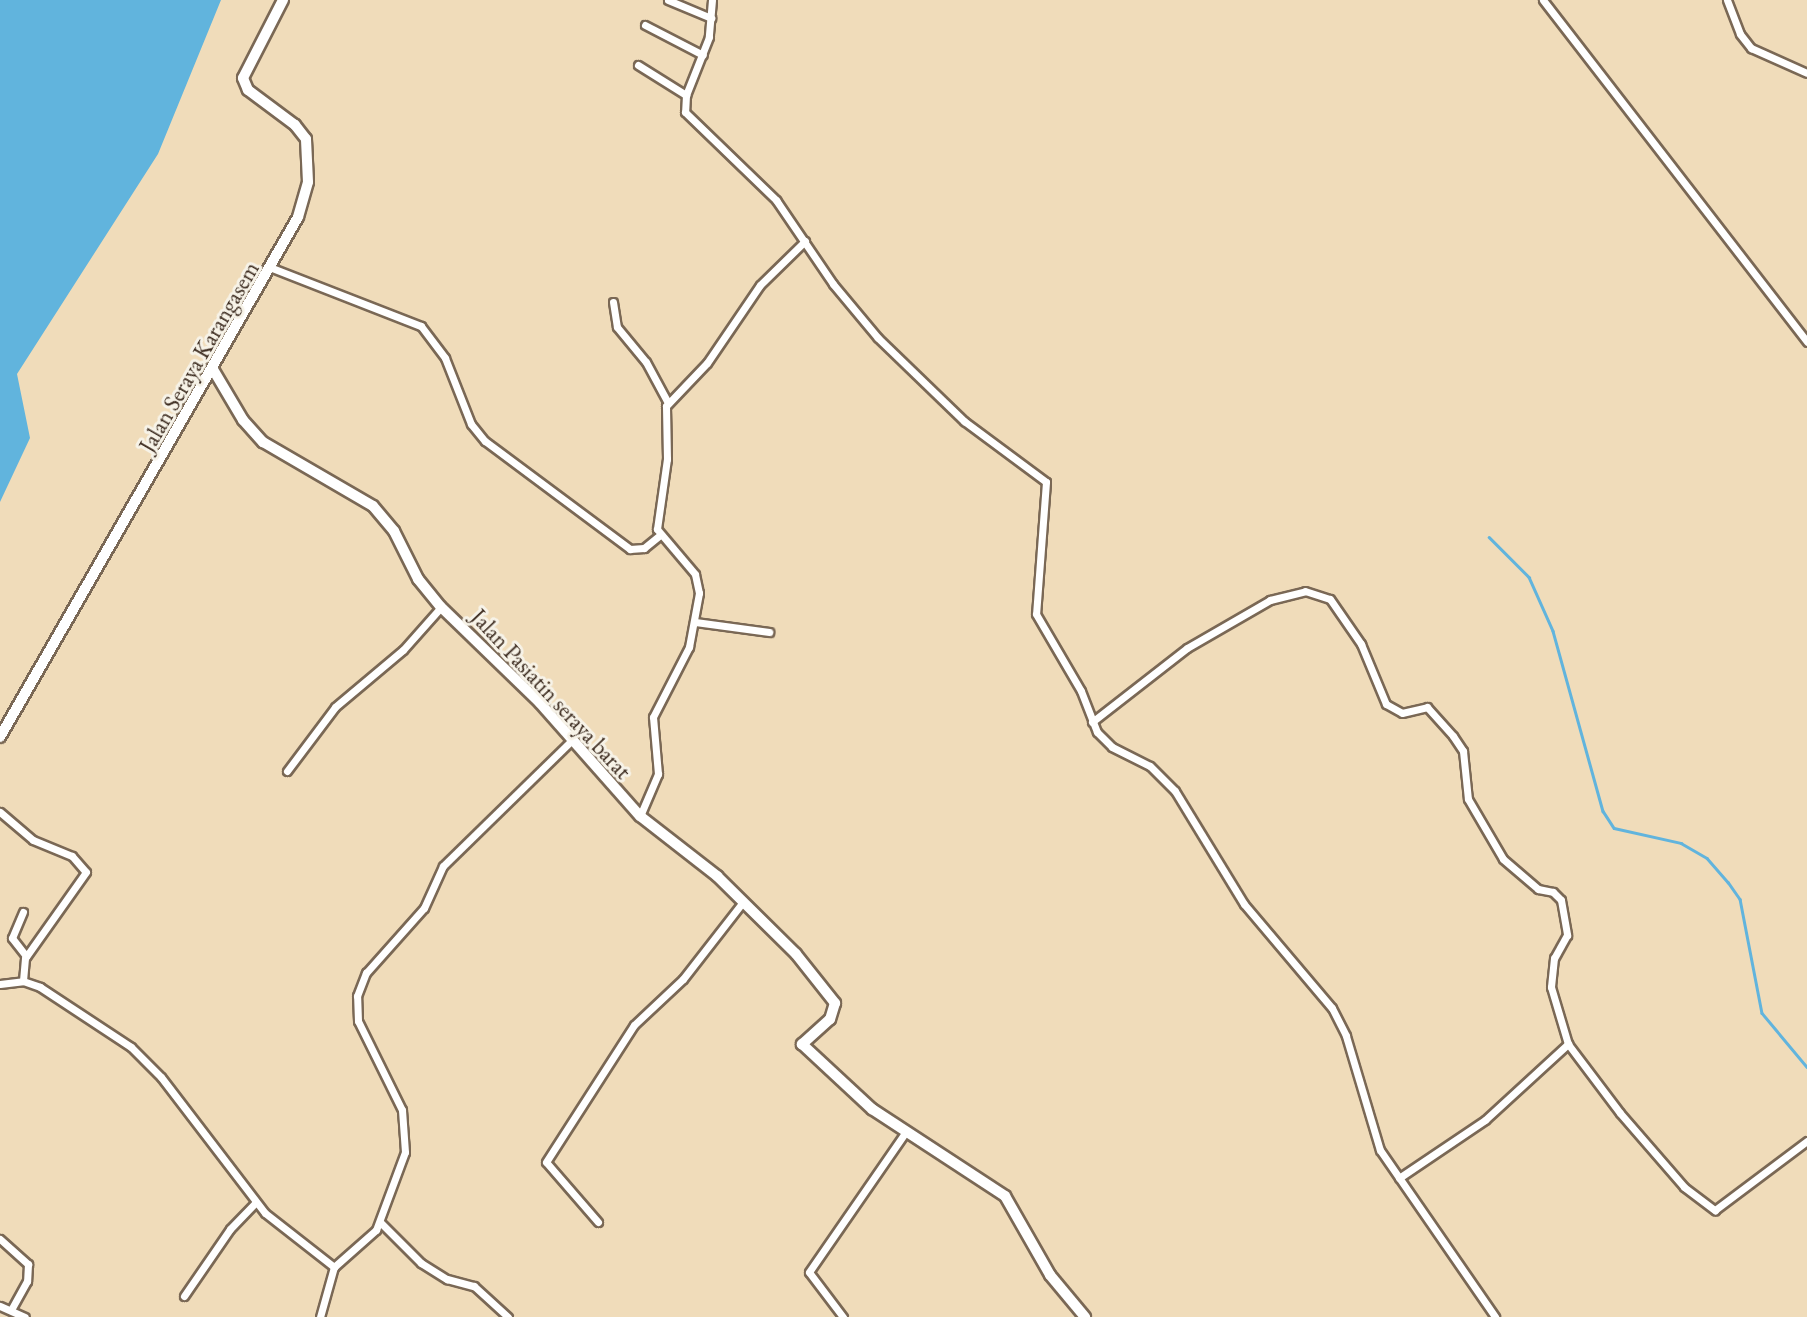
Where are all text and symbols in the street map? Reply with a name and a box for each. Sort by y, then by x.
street label: Jalan Seraya Karangasem [133,257,265,457]
street label: Jalan Pasiatin seraya barat [465,603,637,785]

